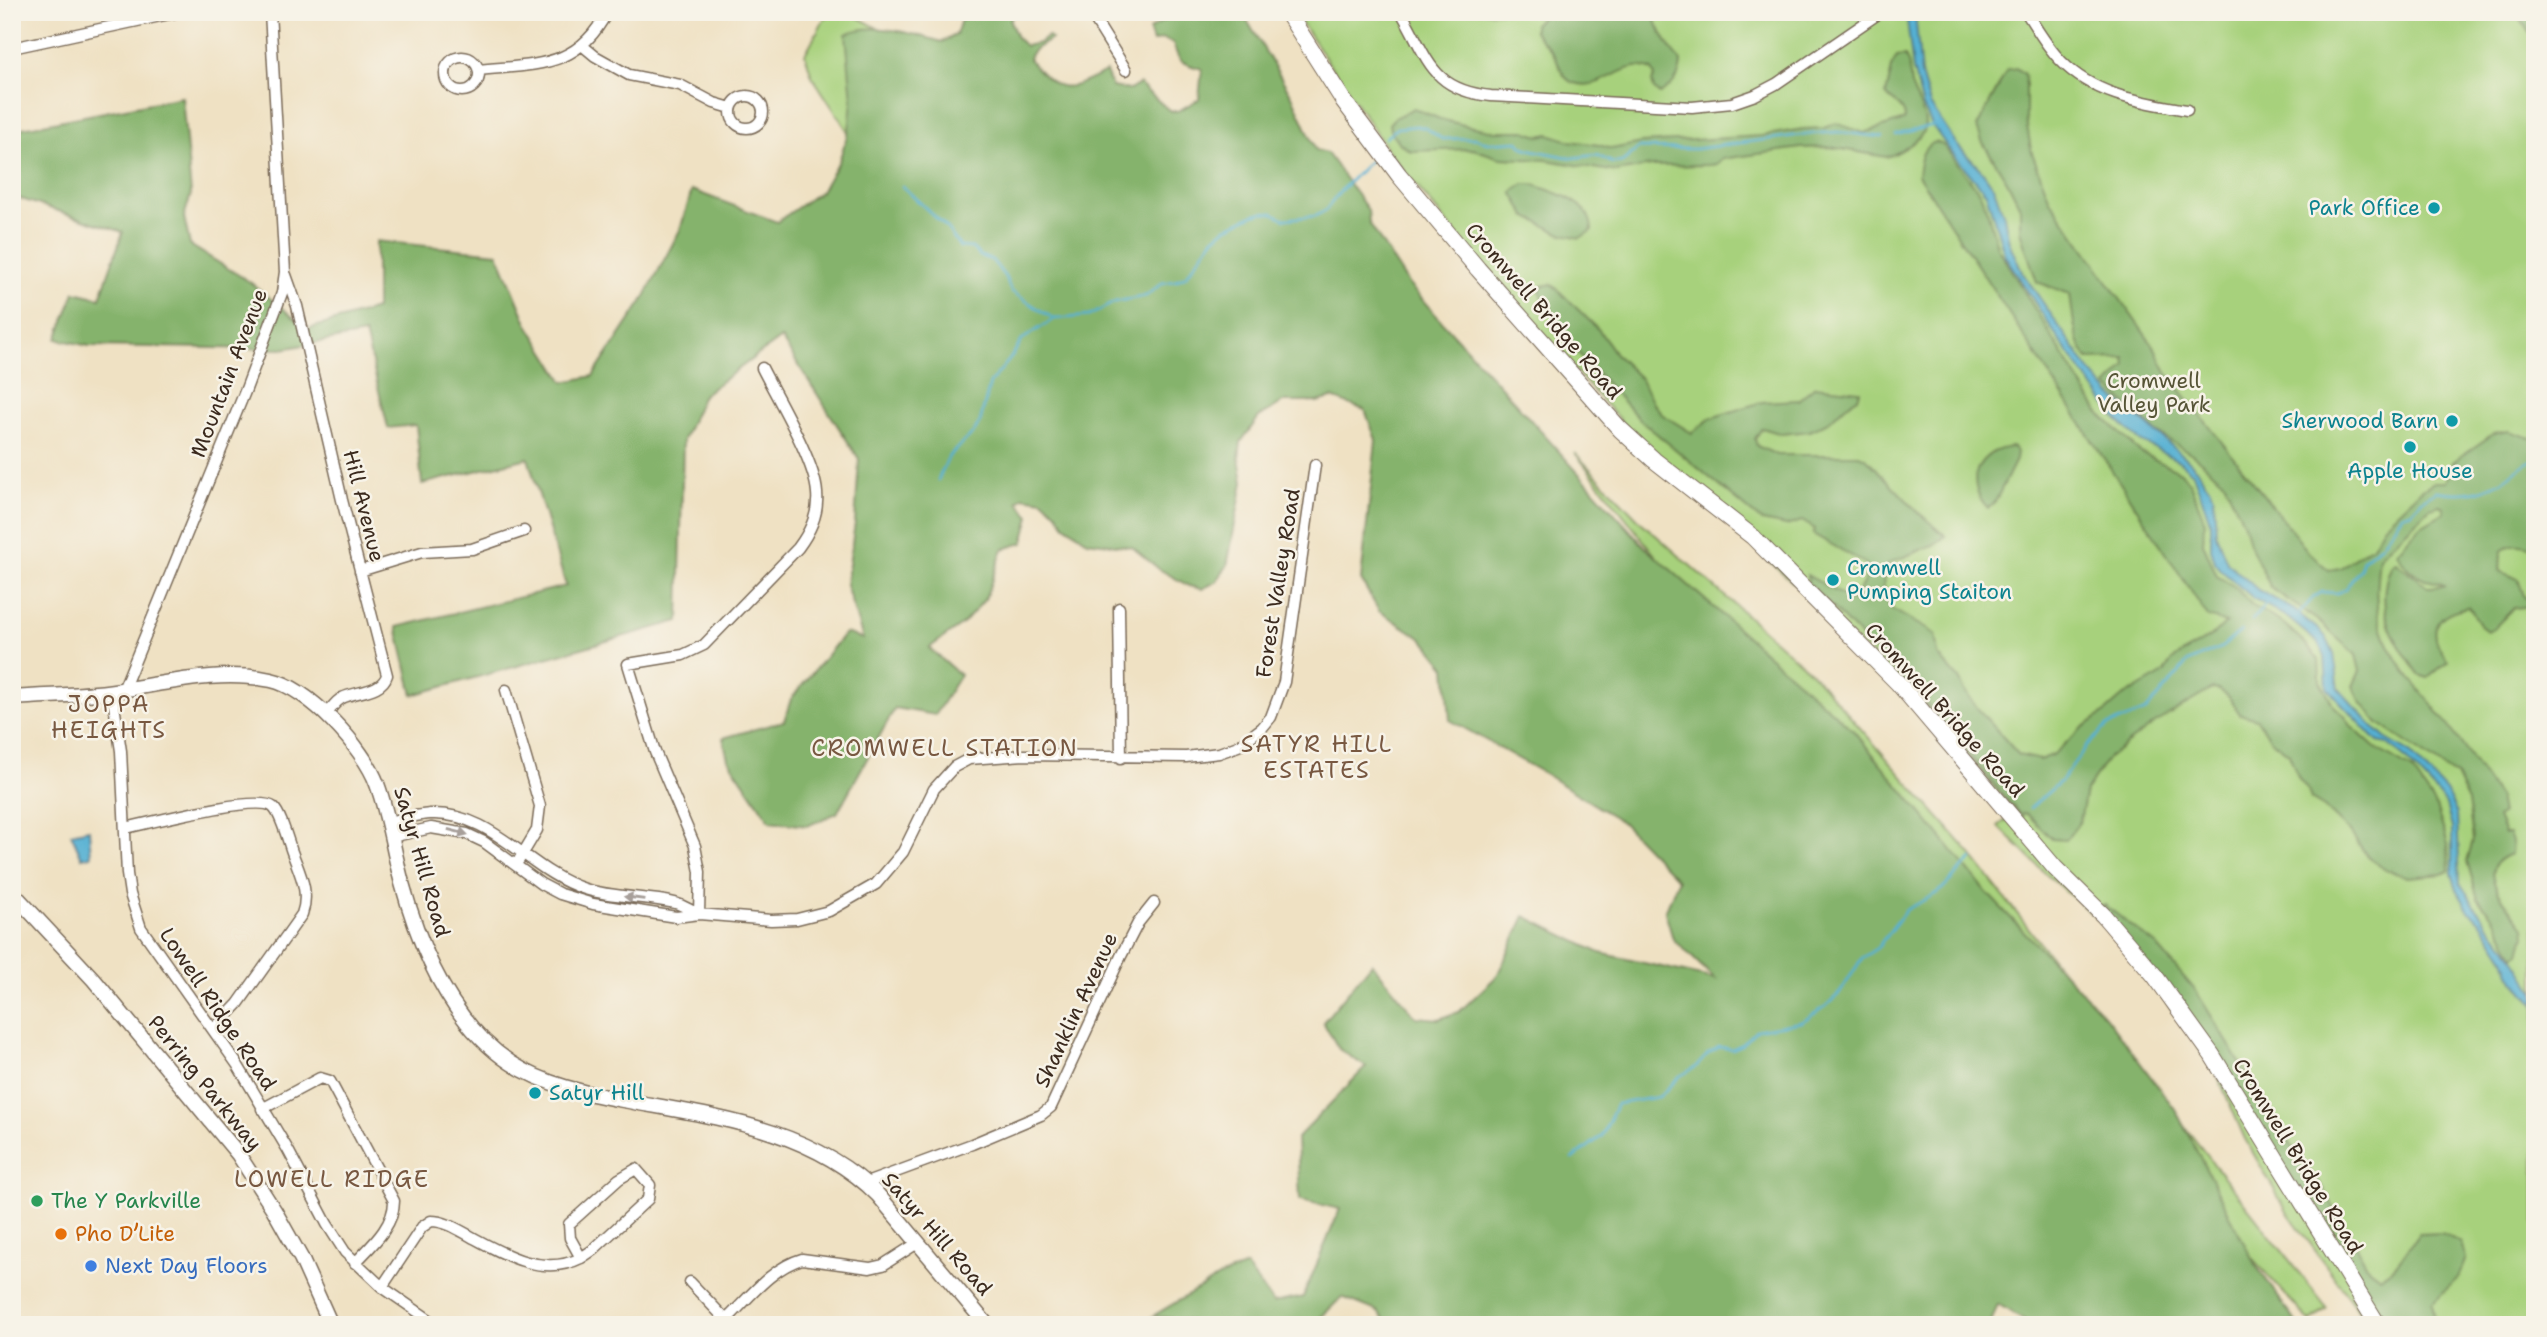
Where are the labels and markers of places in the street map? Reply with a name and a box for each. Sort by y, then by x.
place label: Park Office [2309,194,2420,222]
marker: Park Office [2426,200,2442,216]
place label: Sherwood Barn [2281,407,2438,435]
marker: Sherwood Barn [2444,413,2460,429]
marker: Apple House [2402,439,2418,455]
place label: Apple House [2347,457,2473,485]
place label: Cromwell Pumping Staiton [1847,554,2012,606]
marker: Cromwell Pumping Staiton [1825,572,1841,588]
place label: Satyr Hill [549,1079,645,1107]
marker: Satyr Hill [527,1085,543,1101]
place label: The Y Parkville [51,1187,201,1215]
marker: The Y Parkville [29,1193,45,1209]
place label: Pho D’Lite [75,1220,175,1248]
marker: Pho D’Lite [53,1226,69,1242]
place label: Next Day Floors [105,1252,268,1280]
marker: Next Day Floors [83,1258,99,1274]

